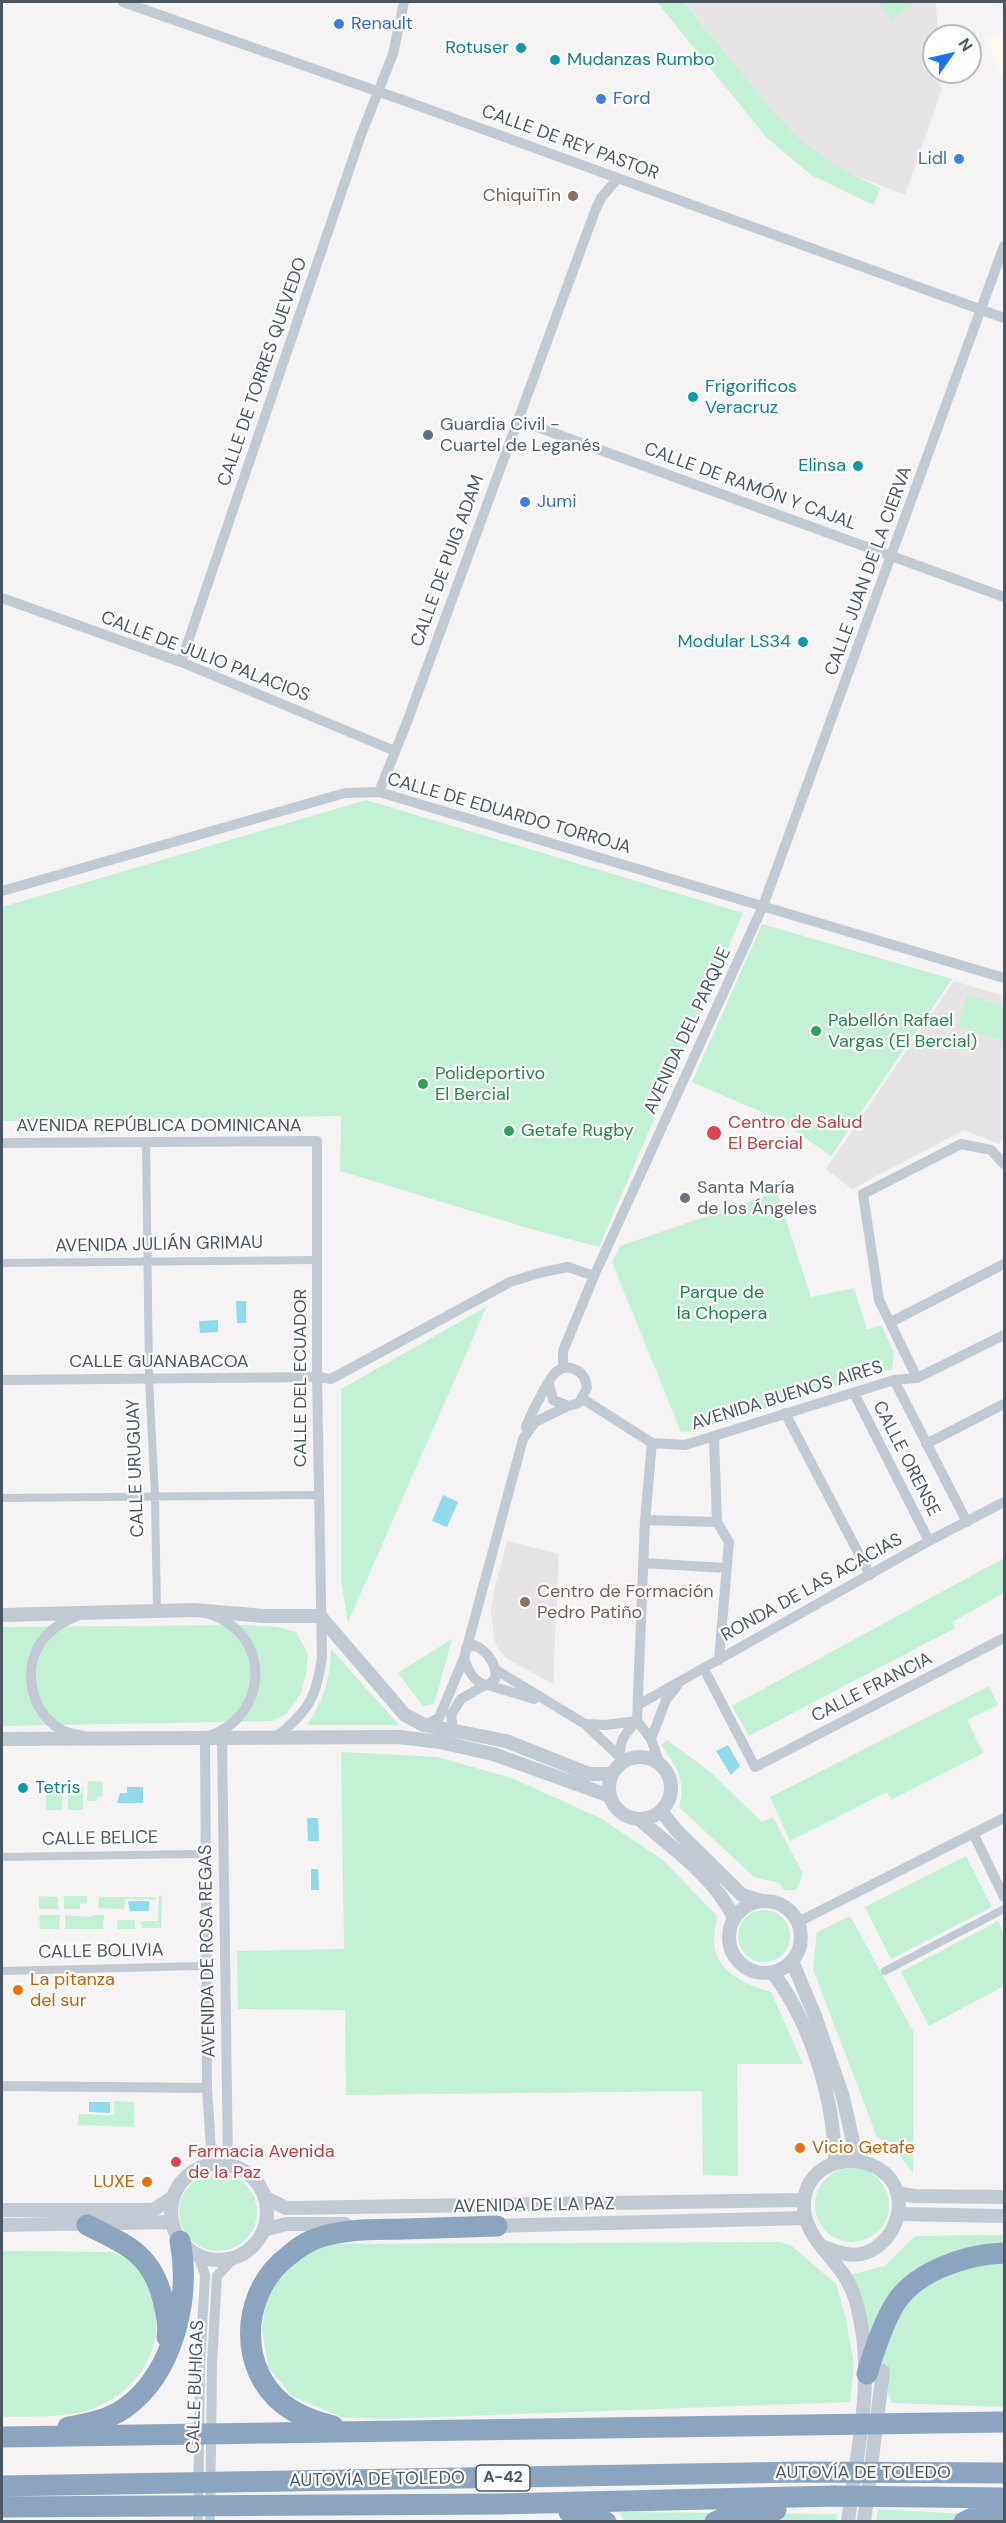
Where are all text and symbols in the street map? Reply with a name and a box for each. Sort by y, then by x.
place label: Renault [351,13,413,35]
marker: Renault [332,17,346,31]
north arrow [922,24,982,84]
text: N [954,34,978,55]
place label: Rotuser [445,37,509,59]
marker: Rotuser [514,41,528,55]
place label: Mudanzas Rumbo [567,49,715,71]
marker: Mudanzas Rumbo [548,53,562,67]
place label: Ford [613,88,651,110]
marker: Ford [594,92,608,106]
street label: CALLE DE REY PASTOR [478,101,662,185]
place label: Lidl [918,148,947,170]
marker: Lidl [952,152,966,166]
place label: ChiquiTin [483,185,561,207]
marker: ChiquiTin [566,189,580,203]
street label: CALLE DE TORRES QUEVEDO [214,255,312,489]
place label: Frigorificos Veracruz [705,376,797,418]
marker: Frigorificos Veracruz [686,390,700,404]
place label: Guardia Civil - Cuartel de Leganés [440,414,601,456]
marker: Guardia Civil - Cuartel de Leganés [421,428,435,442]
street label: CALLE DE RAMÓN Y CAJAL [641,438,859,536]
place label: Elinsa [798,455,846,477]
marker: Elinsa [851,459,865,473]
street label: CALLE JUAN DE LA CIERVA [821,463,917,679]
street label: CALLE DE PUIG ADAM [407,472,489,650]
place label: Jumi [537,491,577,513]
marker: Jumi [518,495,532,509]
street label: CALLE DE JULIO PALACIOS [97,607,313,707]
place label: Modular LS34 [677,631,791,653]
marker: Modular LS34 [796,635,810,649]
street label: CALLE DE EDUARDO TORROJA [385,769,633,859]
street label: AVENIDA DEL PARQUE [640,944,736,1118]
place label: Pabellón Rafael Vargas (El Bercial) [828,1010,977,1052]
marker: Pabellón Rafael Vargas (El Bercial) [809,1024,823,1038]
place label: Polideportivo El Bercial [435,1063,545,1106]
marker: Polideportivo El Bercial [416,1077,430,1091]
place label: Centro de Salud El Bercial [728,1112,862,1154]
street label: AVENIDA REPÚBLICA DOMINICANA [16,1115,302,1137]
place label: Getafe Rugby [521,1120,634,1142]
marker: Getafe Rugby [502,1124,516,1138]
marker: Centro de Salud El Bercial [705,1124,723,1142]
place label: Santa María de los Ángeles [697,1177,817,1220]
marker: Santa María de los Ángeles [678,1191,692,1205]
street label: AVENIDA JULIÁN GRIMAU [55,1232,263,1258]
park label: Parque de la Chopera [677,1282,767,1324]
street label: CALLE DEL ECUADOR [290,1289,312,1467]
street label: CALLE GUANABACOA [69,1351,249,1373]
street label: AVENIDA BUENOS AIRES [689,1357,885,1435]
street label: CALLE URUGUAY [123,1398,149,1538]
street label: CALLE ORENSE [868,1398,944,1520]
street label: RONDA DE LAS ACACIAS [718,1529,906,1647]
place label: Centro de Formación Pedro Patiño [537,1581,714,1624]
marker: Centro de Formación Pedro Patiño [518,1595,532,1609]
street label: CALLE FRANCIA [808,1648,936,1728]
place label: Tetris [35,1777,80,1799]
marker: Tetris [16,1781,30,1795]
street label: CALLE BELICE [42,1827,158,1851]
street label: AVENIDA DE ROSA REGAS [195,1844,221,2058]
street label: CALLE BOLIVIA [38,1940,164,1964]
place label: La pitanza del sur [30,1969,115,2012]
marker: La pitanza del sur [11,1983,25,1997]
place label: Vicio Getafe [812,2137,915,2159]
place label: Farmacia Avenida de la Paz [188,2141,335,2184]
marker: Vicio Getafe [793,2141,807,2155]
marker: Farmacia Avenida de la Paz [169,2155,183,2169]
place label: LUXE [93,2171,135,2193]
marker: LUXE [140,2175,154,2189]
street label: AVENIDA DE LA PAZ [453,2194,615,2218]
street label: CALLE BUHIGAS [183,2320,209,2454]
street label: AUTOVÍA DE TOLEDO [775,2462,951,2484]
road number: A-42 [476,2465,530,2491]
street label: AUTOVÍA DE TOLEDO [289,2468,465,2492]

